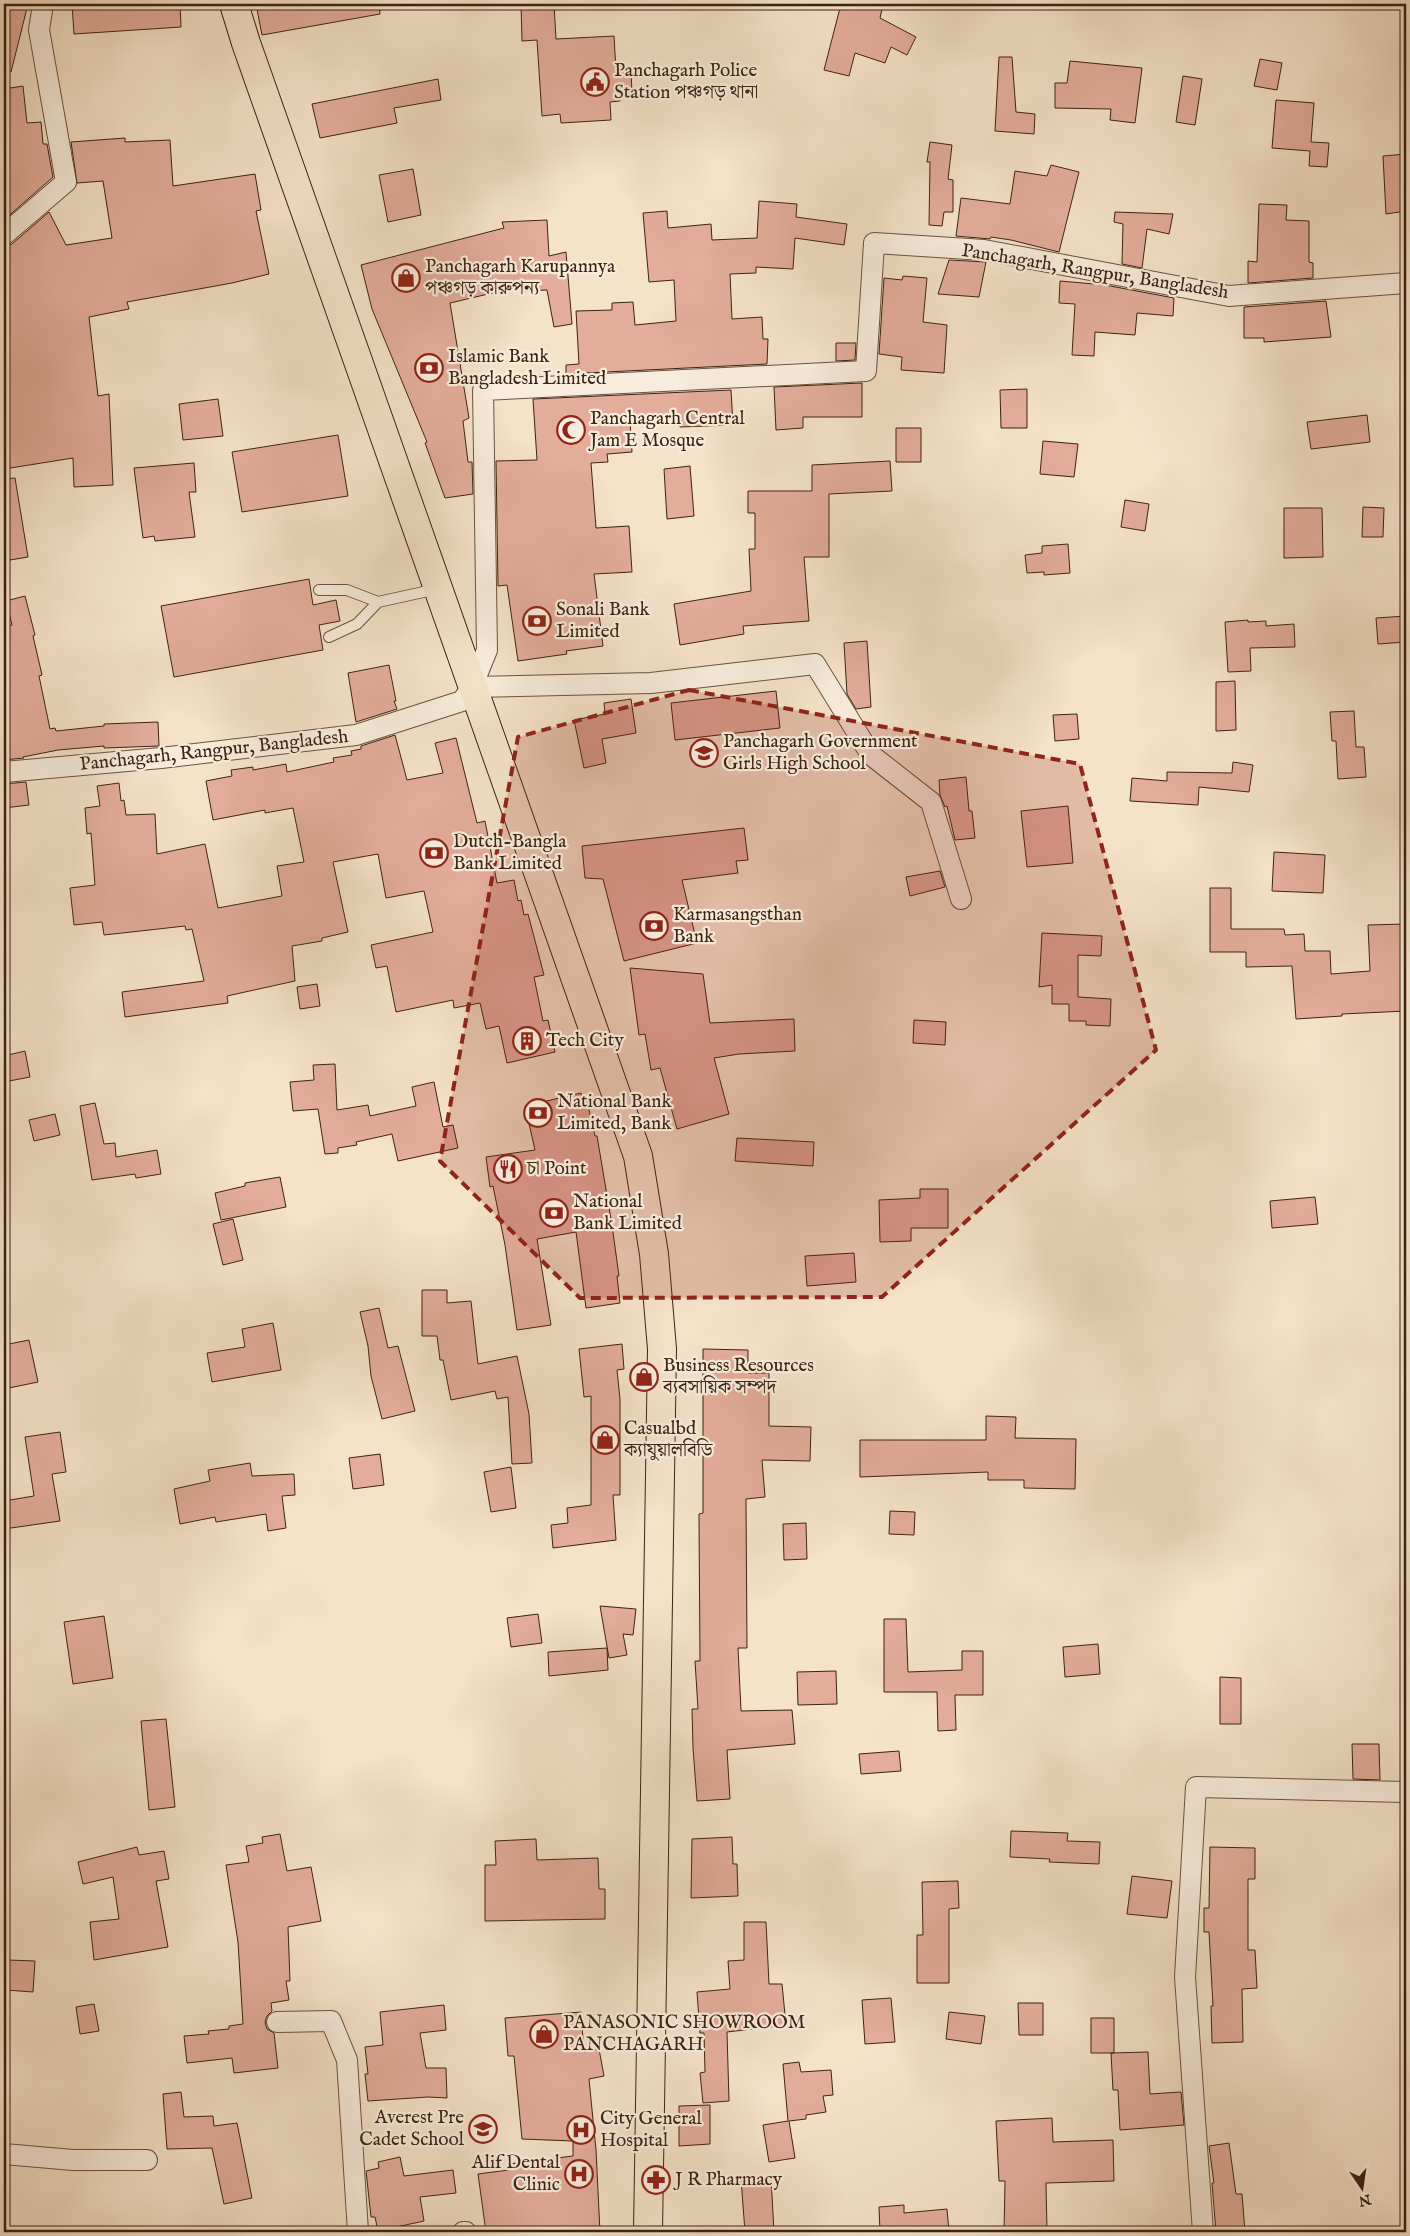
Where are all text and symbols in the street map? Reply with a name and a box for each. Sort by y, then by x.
place label: Panchagarh Police Station পঞ্চগড় থানা [614,59,758,105]
public building icon: Panchagarh Police Station পঞ্চগড় থানা [580,67,610,97]
street label: Panchagarh, Rangpur, Bangladesh [960,239,1230,305]
place label: Panchagarh Karupannya পঞ্চগড় কারুপন্য [425,255,616,301]
shop icon: Panchagarh Karupannya পঞ্চগড় কারুপন্য [391,263,421,293]
place label: Islamic Bank Bangladesh Limited [448,345,607,391]
bank icon: Islamic Bank Bangladesh Limited [414,353,444,383]
place label: Panchagarh Central Jam E Mosque [588,407,745,453]
mosque icon: Panchagarh Central Jam E Mosque [556,415,586,445]
place label: Sonali Bank Limited [556,598,651,644]
bank icon: Sonali Bank Limited [522,606,552,636]
street label: Panchagarh, Rangpur, Bangladesh [79,725,349,777]
place label: Panchagarh Government Girls High School [723,730,918,776]
school or university icon: Panchagarh Government Girls High School [689,738,719,768]
place label: Dutch-Bangla Bank Limited [453,830,567,876]
bank icon: Dutch-Bangla Bank Limited [419,838,449,868]
place label: Karmasangsthan Bank [673,903,802,949]
bank icon: Karmasangsthan Bank [639,911,669,941]
building icon: Tech City [512,1026,542,1056]
place label: Tech City [546,1029,624,1053]
place label: National Bank Limited, Bank [557,1090,672,1136]
bank icon: National Bank Limited, Bank [523,1098,553,1128]
restaurant icon: চা Point [493,1154,523,1184]
place label: চা Point [526,1157,587,1181]
place label: National Bank Limited [573,1190,683,1236]
bank icon: National Bank Limited [539,1198,569,1228]
place label: Business Resources ব্যবসায়িক সম্পদ [662,1354,814,1400]
shop icon: Business Resources ব্যবসায়িক সম্পদ [629,1362,659,1392]
place label: Casualbd ক্যাযুয়ালবিডি [623,1417,714,1463]
shop icon: Casualbd ক্যাযুয়ালবিডি [590,1425,620,1455]
place label: PANASONIC SHOWROOM PANCHAGARH [563,2011,806,2057]
shop icon: PANASONIC SHOWROOM PANCHAGARH [529,2019,559,2049]
place label: Averest Pre Cadet School [359,2106,465,2152]
place label: City General Hospital [600,2107,702,2153]
school or university icon: Averest Pre Cadet School [468,2114,498,2144]
hospital icon: City General Hospital [566,2115,596,2145]
place label: Alif Dental Clinic [471,2151,561,2197]
hospital icon: Alif Dental Clinic [564,2159,594,2189]
north arrow [1338,2164,1388,2214]
pharmacy icon: J R Pharmacy [641,2165,671,2195]
place label: J R Pharmacy [673,2168,783,2192]
text: N [1357,2189,1374,2210]

